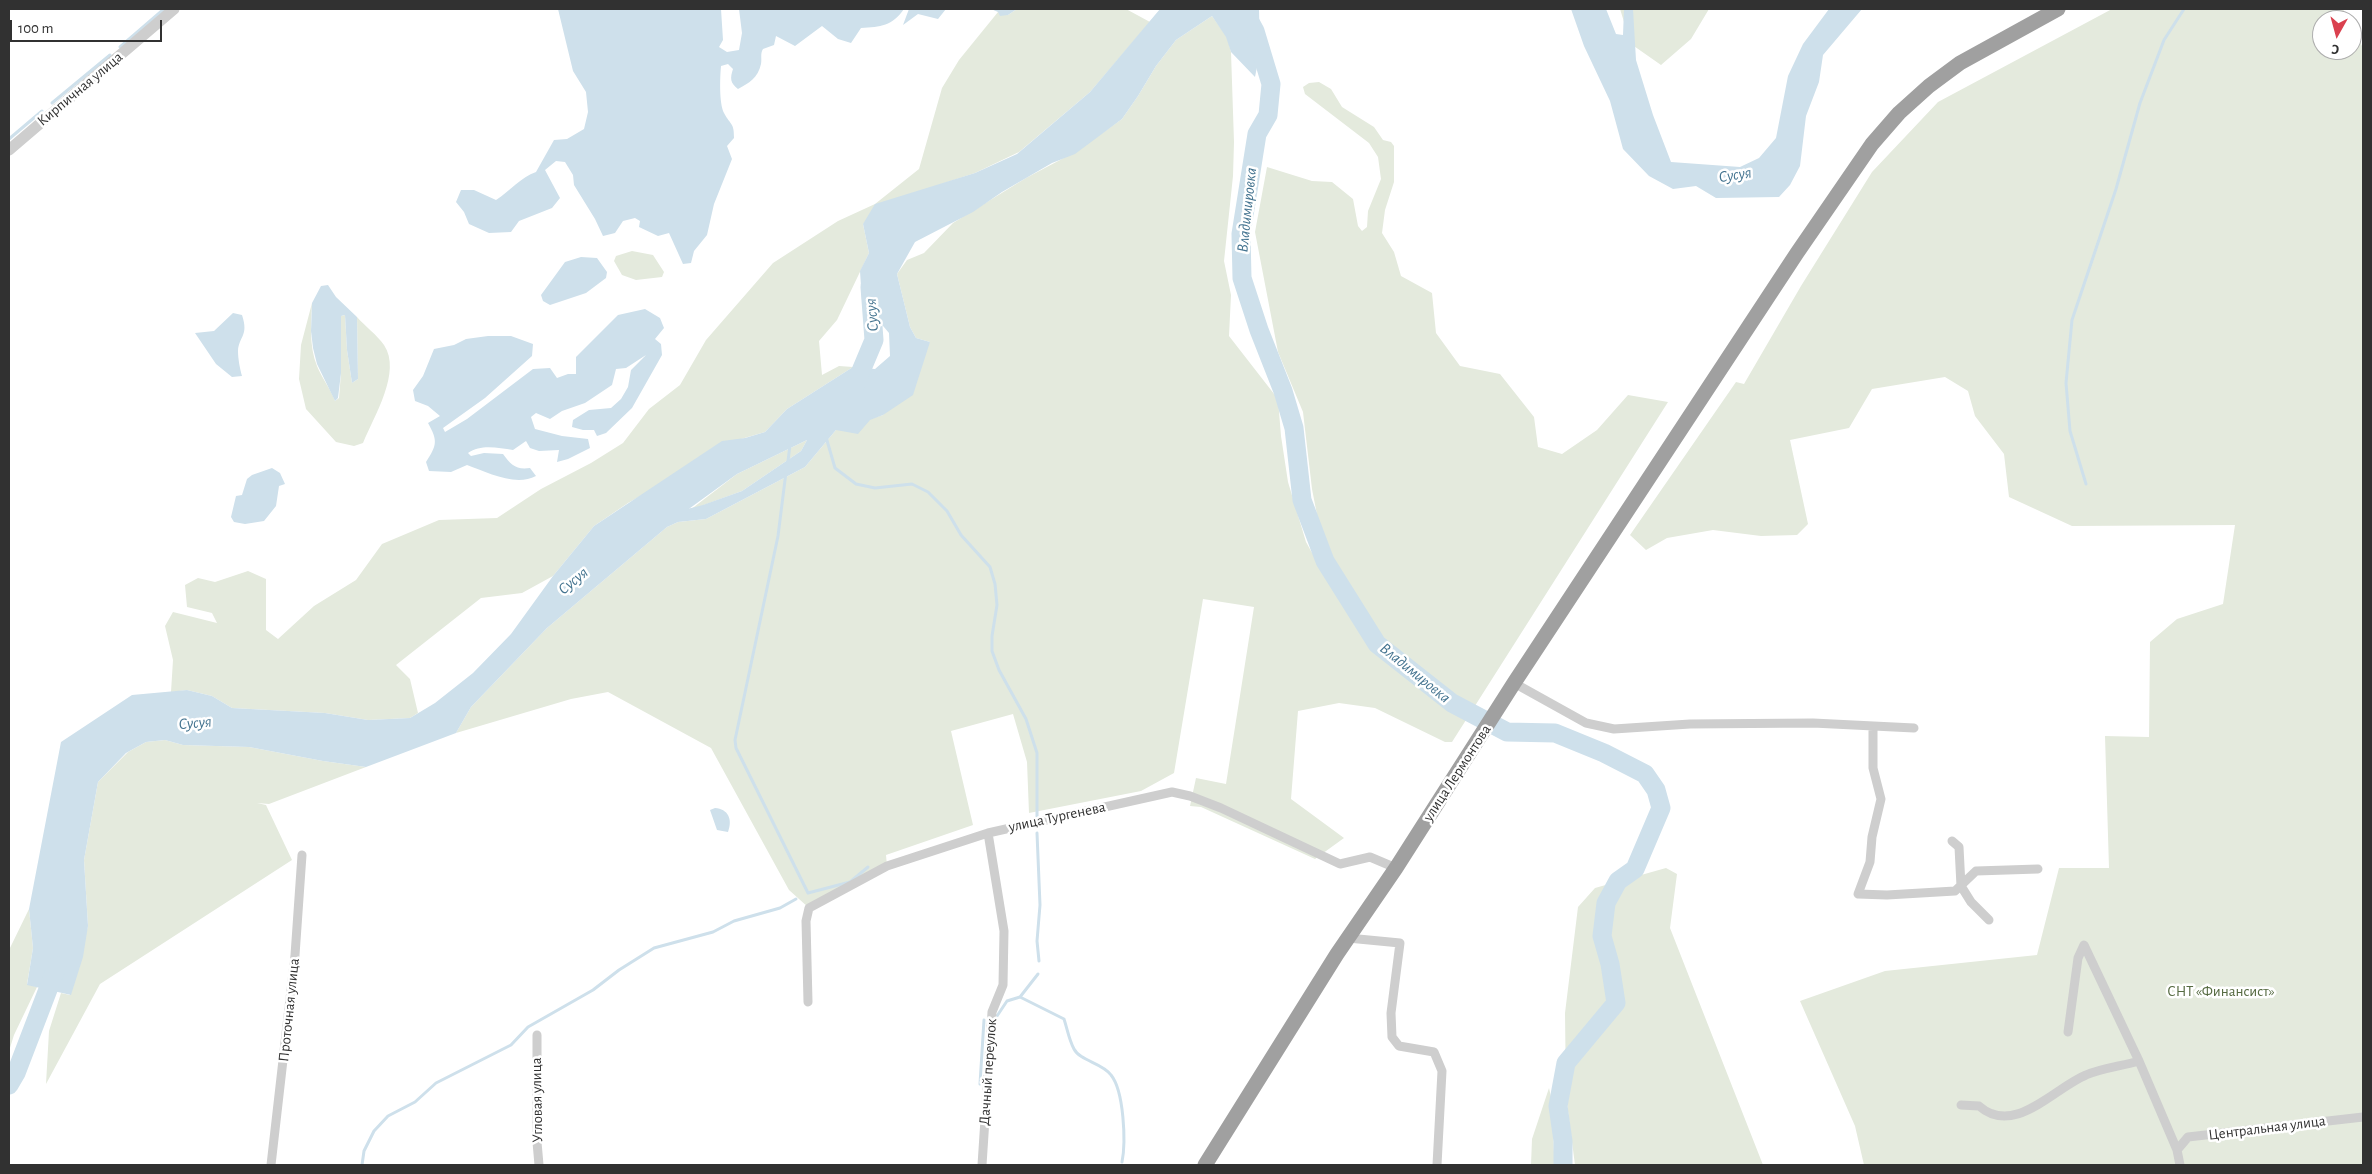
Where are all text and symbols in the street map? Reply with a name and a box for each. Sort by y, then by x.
scale bar [12,10,165,42]
north arrow [2312,10,2362,60]
text: 100 m [18,21,53,36]
text: С [2331,41,2340,56]
street label: Кирпичная улица [33,48,127,130]
water label: Сусуя [1717,163,1753,187]
water label: Владимировка [1233,167,1261,253]
water label: Сусуя [861,298,883,332]
water label: Сусуя [554,563,592,599]
water label: Владимировка [1376,639,1454,707]
water label: Сусуя [178,712,212,734]
street label: улица Лермонтова [1419,721,1495,825]
street label: улица Тургенева [1007,798,1107,836]
street label: Проточная улица [275,957,303,1063]
park label: СНТ «Финансист» [2167,982,2275,1000]
street label: Дачный переулок [975,1018,1001,1126]
street label: Угловая улица [527,1057,547,1143]
street label: Центральная улица [2207,1112,2327,1144]

